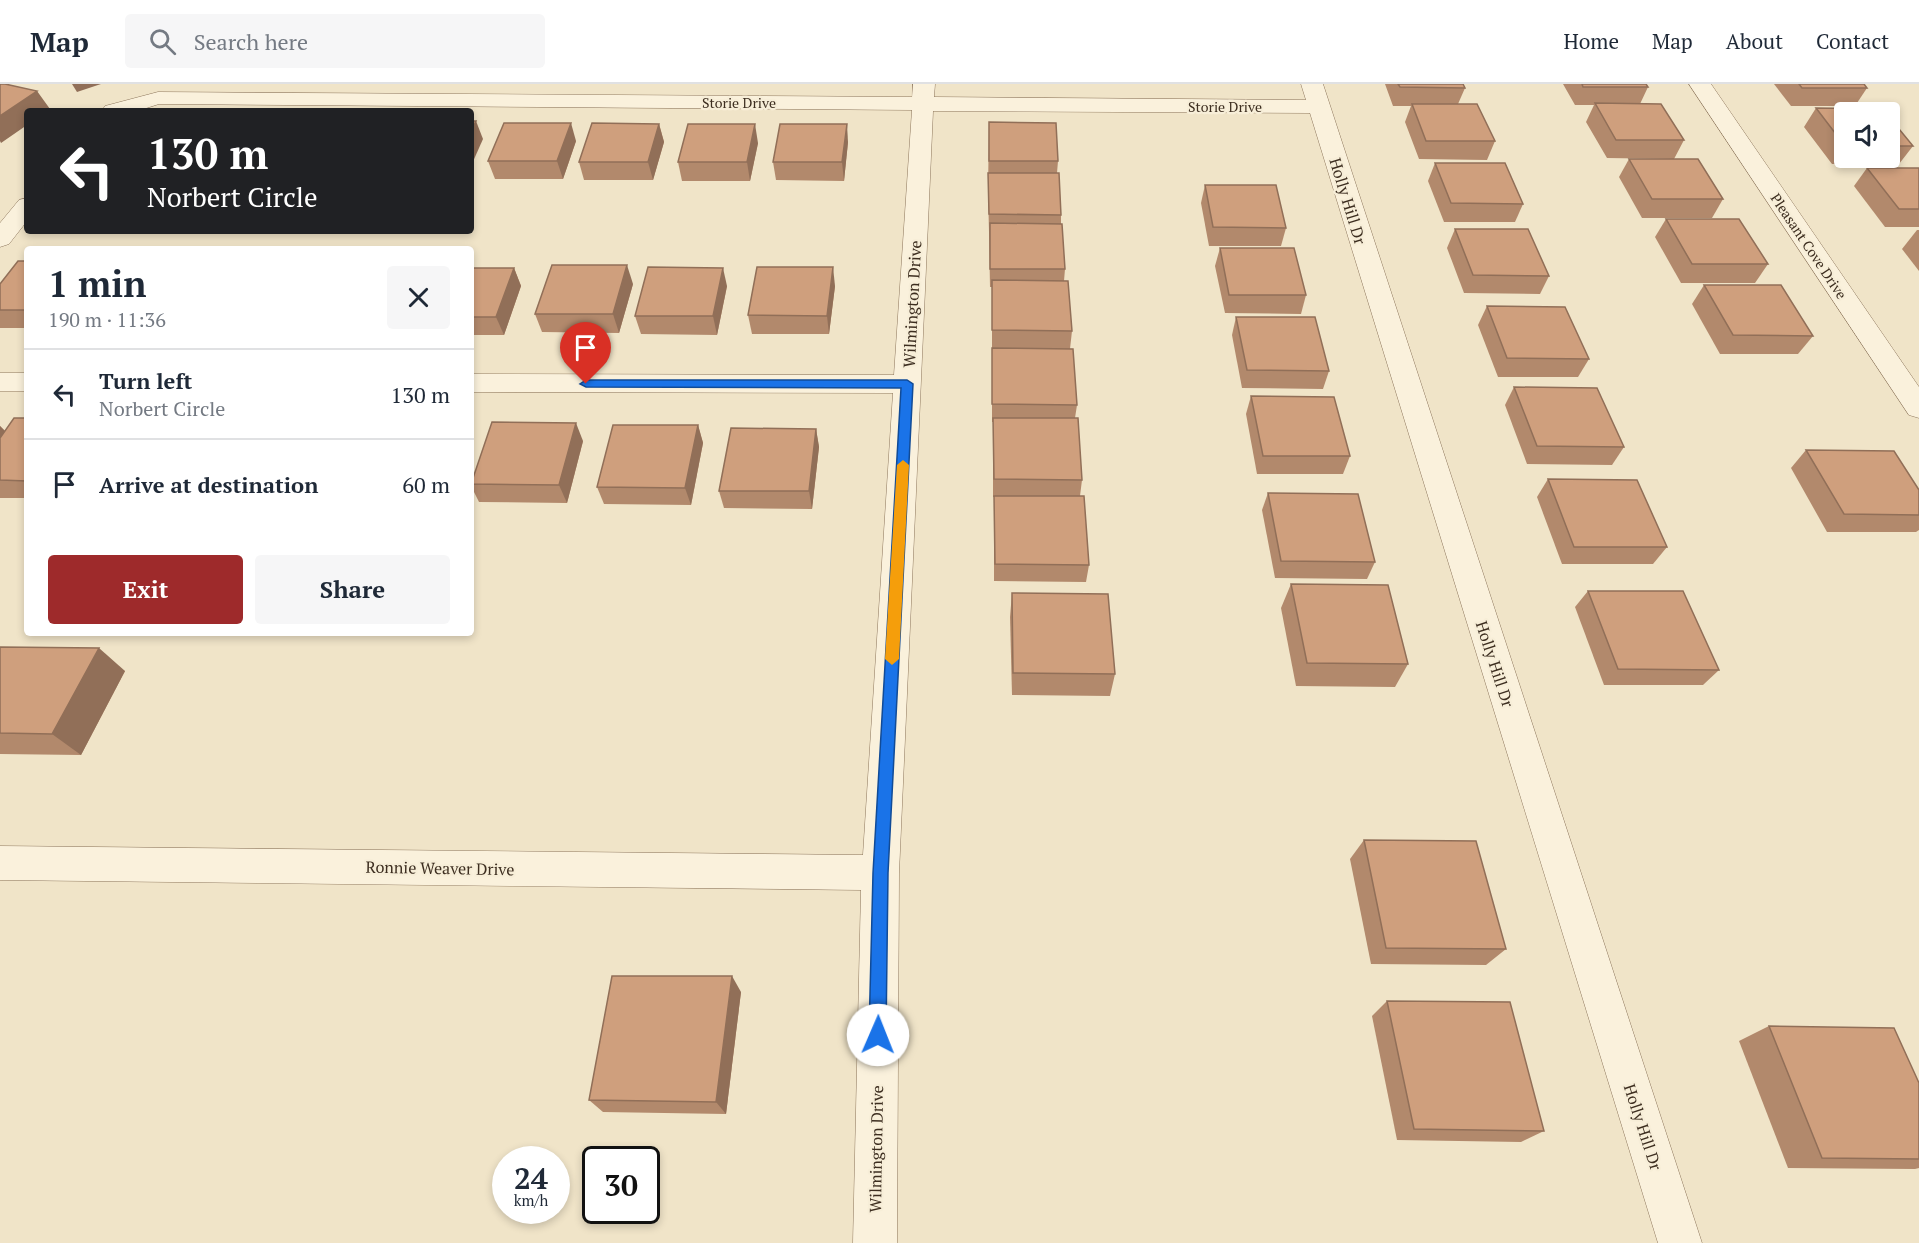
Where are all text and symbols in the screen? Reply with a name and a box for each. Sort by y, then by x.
search box [125,14,545,68]
text: Map [30,23,89,60]
icon: search [146,25,179,58]
text: Search here [194,27,308,56]
text: Home [1563,27,1619,55]
text: Map [1652,27,1693,55]
text: About [1726,27,1783,55]
text: Contact [1816,27,1889,55]
street label: Storie Drive [702,93,776,112]
street label: Storie Drive [1188,97,1262,116]
map controls [1834,102,1900,168]
button: sound [1834,102,1900,168]
text: 130 m [147,125,268,181]
icon: left [48,132,126,210]
street label: Holly Hill Dr [1324,155,1372,248]
text: Norbert Circle [147,179,317,215]
street label: Pleasant Cove Drive [1767,189,1851,303]
street label: Wilmington Drive [898,240,926,368]
text: 1 min [48,260,146,307]
button: close [387,266,450,329]
text: 190 m · 11:36 [48,306,166,333]
pin [560,322,611,384]
icon: arrive [569,331,602,364]
text: Turn left [99,366,192,395]
icon: left [48,378,81,411]
text: 130 m [390,380,450,409]
text: Norbert Circle [99,395,225,422]
icon: arrive [48,468,81,501]
text: Arrive at destination [99,470,318,499]
text: 60 m [402,470,450,499]
button: Exit [48,555,243,624]
button: Share [255,555,450,624]
street label: Holly Hill Dr [1471,618,1520,711]
street label: Ronnie Weaver Drive [366,856,514,880]
position arrow [846,1003,910,1067]
street label: Holly Hill Dr [1619,1081,1668,1174]
street label: Wilmington Drive [864,1085,888,1213]
speed limit sign: 30 [582,1146,660,1224]
text: 24 [514,1158,548,1198]
text: km/h [514,1190,548,1210]

